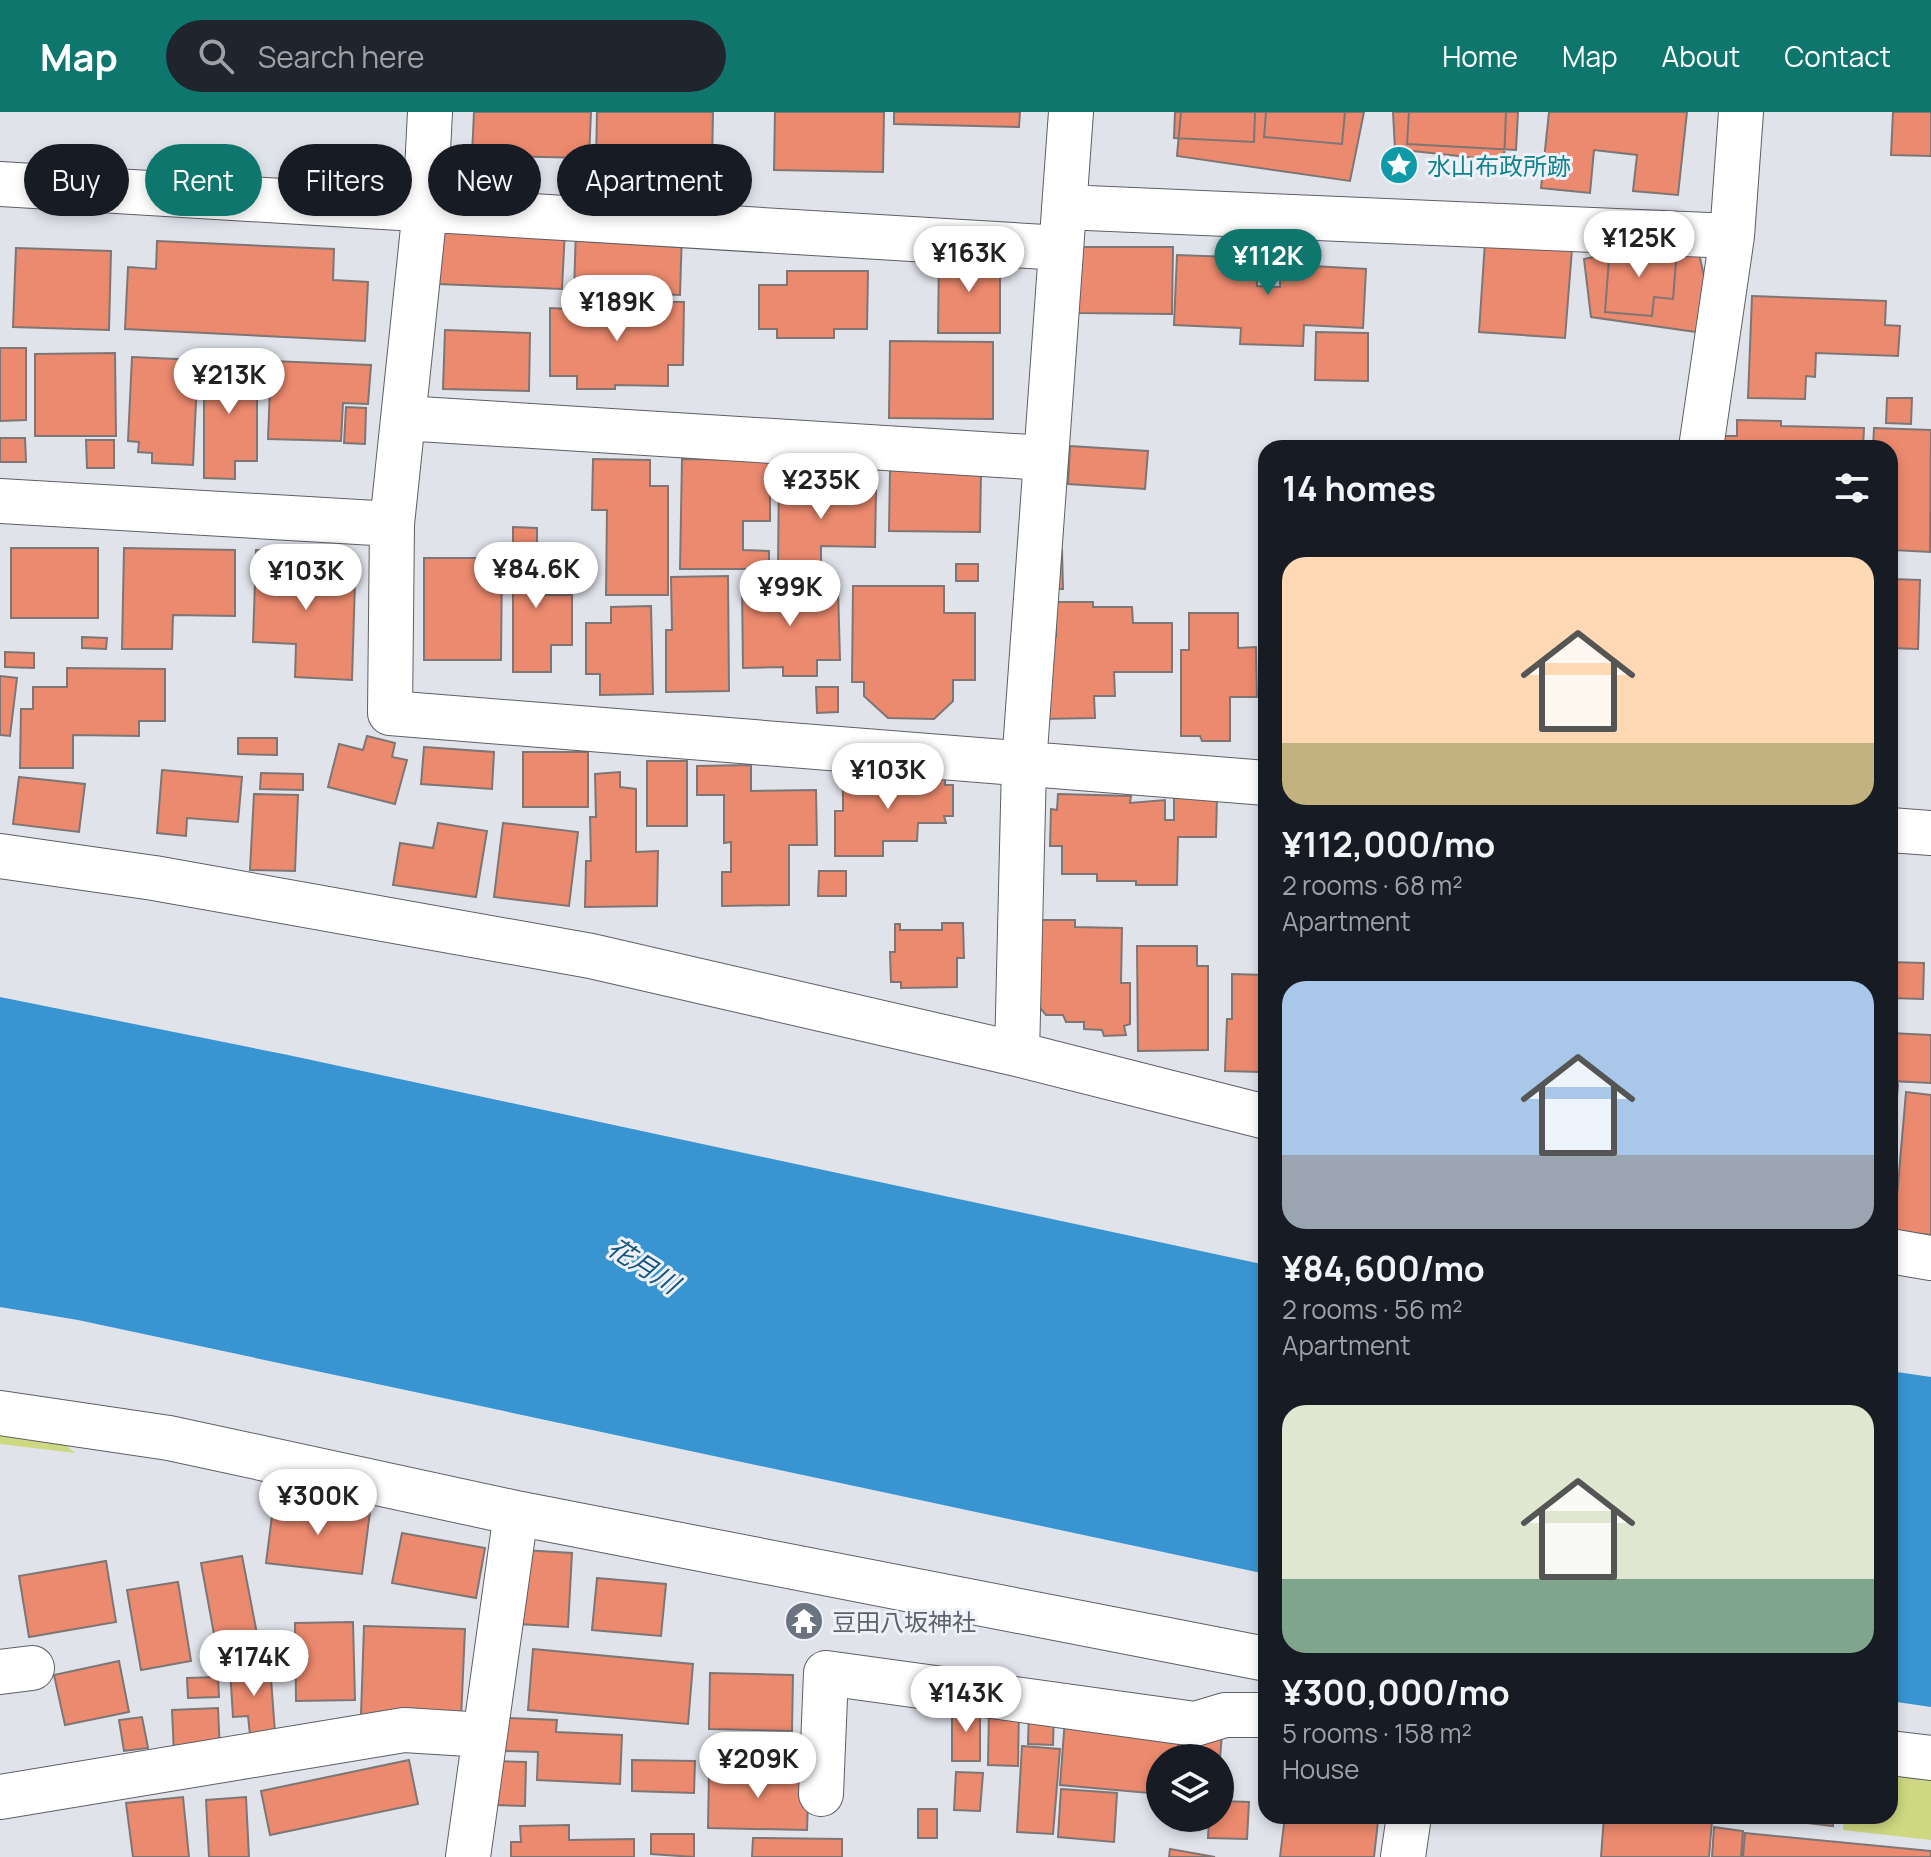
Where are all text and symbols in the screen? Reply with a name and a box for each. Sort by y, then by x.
search box [166,20,726,92]
text: Map [40,30,118,82]
icon: search [194,34,238,78]
text: Search here [258,36,425,77]
text: Home [1442,37,1518,75]
text: Map [1562,37,1618,75]
text: About [1662,37,1740,75]
text: Contact [1784,37,1891,75]
chip: Buy [24,144,129,216]
chip: Rent [145,144,262,216]
chip: Filters [278,144,412,216]
chip: New [428,144,541,216]
chip: Apartment [557,144,752,216]
place icon: 水山布政所跡 [1378,144,1420,186]
place label: 水山布政所跡 [1427,149,1571,182]
pin: ¥125K [1583,211,1695,279]
text: ¥125K [1602,219,1676,255]
pin: ¥163K [913,226,1025,294]
pin: ¥112K [1212,229,1324,297]
text: ¥163K [931,234,1007,270]
text: ¥112K [1233,237,1303,273]
pin: ¥189K [561,275,673,343]
text: ¥189K [579,283,655,319]
pin: ¥213K [173,348,285,416]
text: ¥213K [192,356,266,392]
pin: ¥235K [765,453,877,521]
text: ¥235K [782,461,860,497]
text: 14 homes [1282,465,1436,511]
icon: filters [1830,466,1874,510]
pin: ¥84.6K [471,542,601,610]
pin: ¥103K [250,544,362,612]
text: ¥84.6K [492,550,580,586]
text: ¥103K [268,552,344,588]
pin: ¥99K [743,560,837,628]
text: ¥99K [757,568,823,604]
icon: home [1506,609,1650,753]
pin: ¥103K [832,743,944,811]
text: ¥103K [850,751,926,787]
text: ¥112,000/mo [1282,821,1495,867]
text: 2 rooms · 68 m² [1282,867,1463,903]
text: Apartment [1282,903,1411,939]
icon: home [1506,1033,1650,1177]
water label: 花月川 [601,1229,689,1303]
text: ¥84,600/mo [1282,1245,1485,1291]
text: 2 rooms · 56 m² [1282,1291,1463,1327]
text: Apartment [1282,1327,1411,1363]
icon: home [1506,1457,1650,1601]
pin: ¥300K [262,1469,374,1537]
text: ¥300K [277,1477,359,1513]
temple icon: 豆田八坂神社 [783,1600,825,1642]
place label: 豆田八坂神社 [832,1605,976,1638]
pin: ¥174K [198,1630,310,1698]
text: ¥174K [218,1638,290,1674]
pin: ¥143K [910,1666,1022,1734]
text: ¥300,000/mo [1282,1669,1510,1715]
text: ¥143K [928,1674,1004,1710]
text: 5 rooms · 158 m² [1282,1715,1472,1751]
pin: ¥209K [702,1732,814,1800]
text: ¥209K [717,1740,799,1776]
map controls [1146,1744,1234,1832]
button: layers [1146,1744,1234,1832]
text: House [1282,1751,1359,1787]

